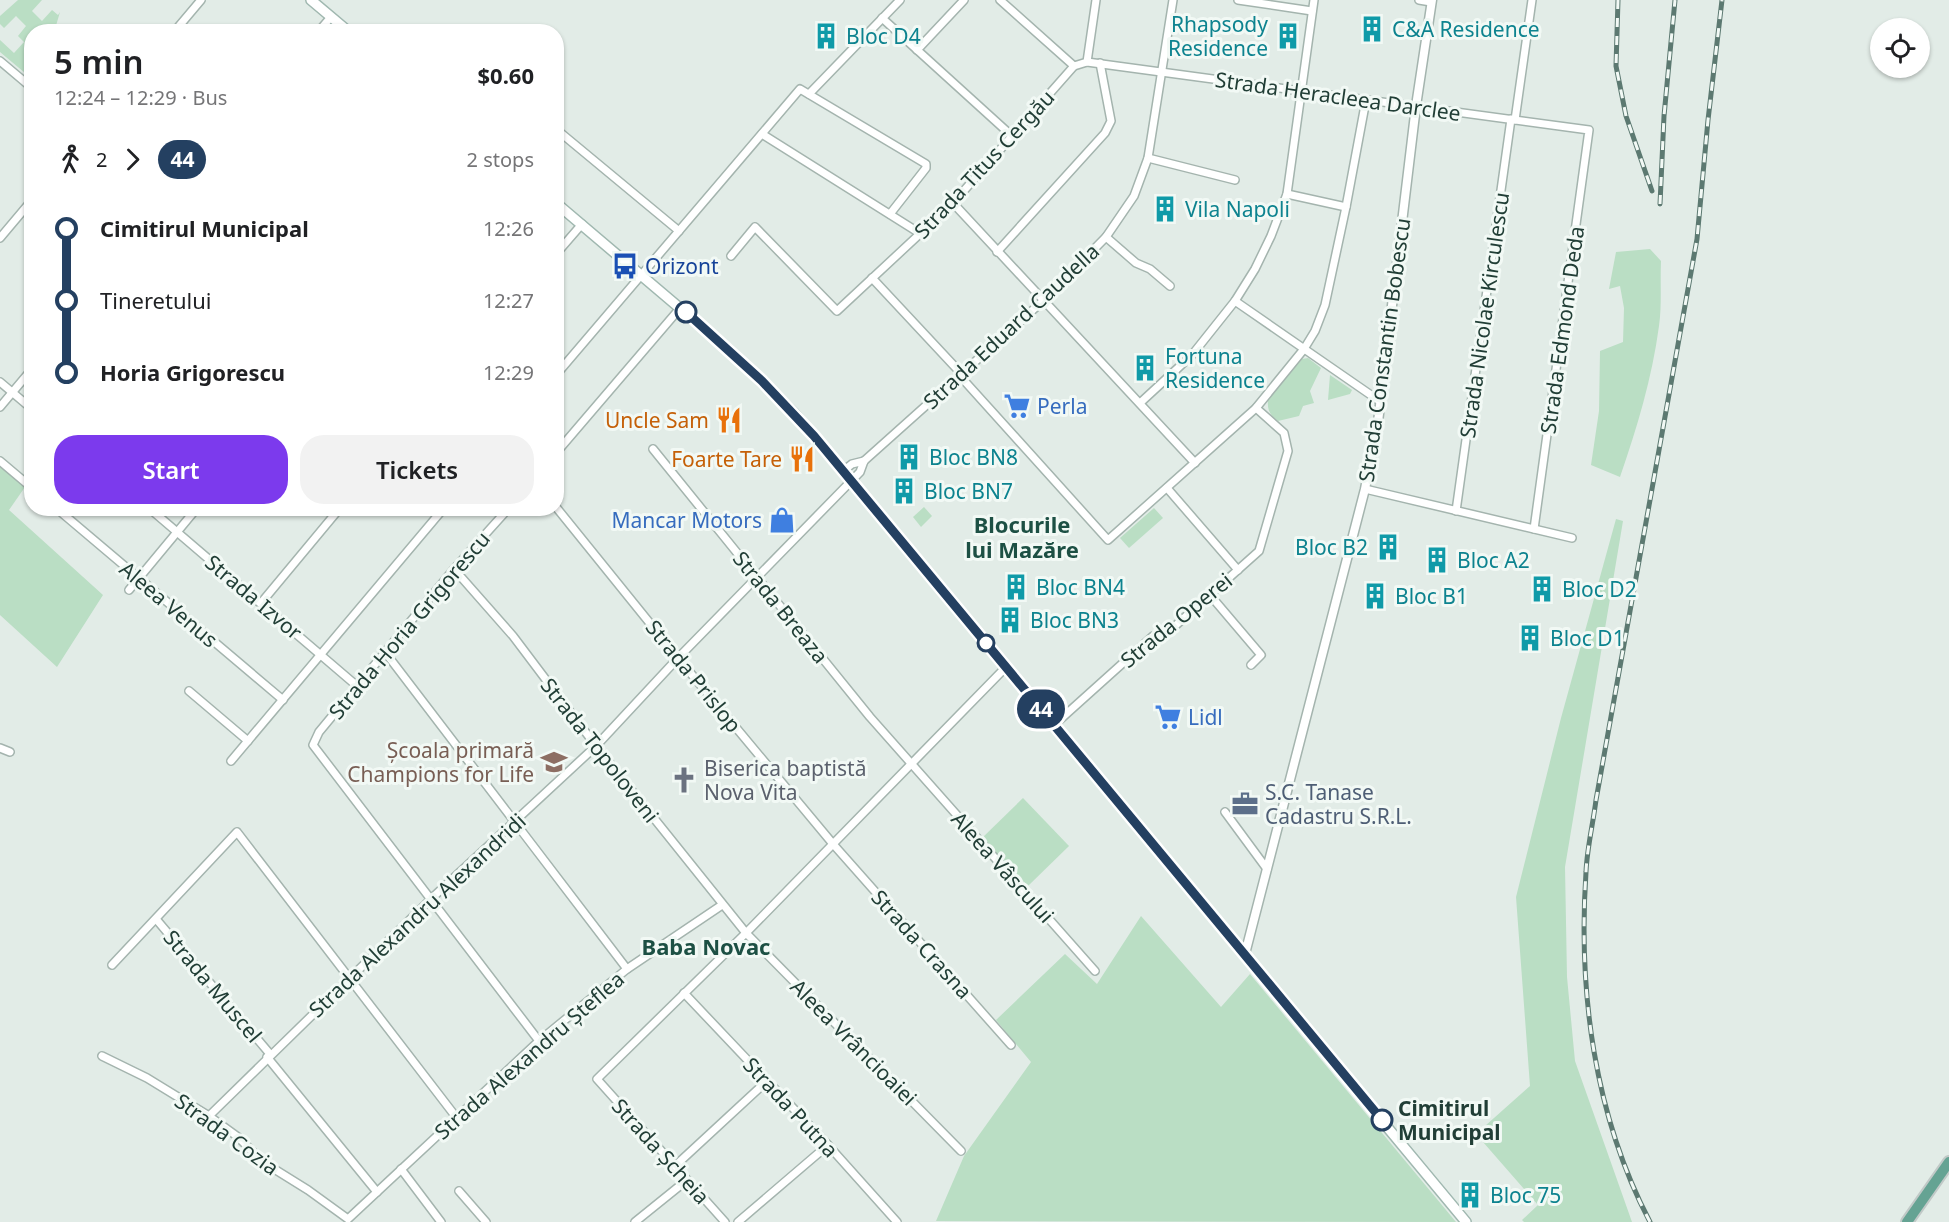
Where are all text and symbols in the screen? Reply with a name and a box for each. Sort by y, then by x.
place label: Rhapsody Residence [1168,10,1268,62]
building icon: C&A Residence [1357,14,1387,44]
place label: C&A Residence [1392,15,1540,43]
map controls [1870,18,1930,78]
button: locate [1870,18,1930,78]
building icon: Bloc D4 [811,21,841,51]
building icon: Rhapsody Residence [1273,21,1303,51]
place label: Bloc D4 [846,22,921,50]
text: 5 min [54,39,144,84]
text: $0.60 [477,60,534,90]
street label: Strada Heracleea Darclee [1213,65,1463,127]
text: 12:24 – 12:29 · Bus [54,84,227,111]
street label: Strada Titus Cergău [908,84,1060,244]
icon: walk [54,143,87,176]
icon: forward [116,143,149,176]
text: 44 [170,145,194,173]
text: 2 [96,146,107,173]
text: 2 stops [467,146,534,173]
street label: Strada Nicolae Kirculescu [1453,190,1515,440]
building icon: Vila Napoli [1150,194,1180,224]
place label: Vila Napoli [1185,195,1290,223]
text: Cimitirul Municipal [100,213,309,243]
text: 12:26 [483,215,534,242]
street label: Strada Constantin Bobescu [1352,216,1416,484]
street label: Strada Edmond Deda [1534,224,1590,436]
street label: Strada Eduard Caudella [917,237,1105,415]
bus stop icon: Orizont [610,251,640,281]
place label: Orizont [645,252,719,280]
text: Tineretului [100,285,211,315]
text: 12:27 [483,287,534,314]
unlabelled marker [675,301,697,323]
place label: Fortuna Residence [1165,342,1265,394]
building icon: Fortuna Residence [1130,353,1160,383]
text: Horia Grigorescu [100,357,285,387]
text: 12:29 [483,359,534,386]
supermarket icon: Perla [1002,391,1032,421]
place label: Perla [1037,392,1087,420]
restaurant icon: Uncle Sam [714,405,744,435]
place label: Uncle Sam [605,406,709,434]
button: Start [54,435,288,504]
button: Tickets [300,435,534,504]
building icon: Bloc BN8 [894,442,924,472]
place label: Bloc BN8 [929,443,1018,471]
restaurant icon: Foarte Tare [787,444,817,474]
place label: Foarte Tare [671,445,782,473]
building icon: Bloc BN7 [889,476,919,506]
place label: Bloc BN7 [924,477,1013,505]
shop icon: Mancar Motors [767,505,797,535]
place label: Mancar Motors [611,506,762,534]
district label: Blocurile lui Mazăre [965,509,1079,564]
street label: Strada Horia Grigorescu [322,525,496,725]
building icon: Bloc B2 [1373,532,1403,562]
place label: Bloc B2 [1295,533,1368,561]
street label: Strada Breaza [727,545,835,669]
building icon: Bloc A2 [1422,545,1452,575]
place label: Bloc A2 [1457,546,1530,574]
street label: Strada Izvor [200,548,309,646]
street label: Aleea Venus [114,555,224,653]
street label: Strada Operei [1114,566,1238,674]
building icon: Bloc BN4 [1001,572,1031,602]
place label: Bloc BN4 [1036,573,1125,601]
building icon: Bloc D2 [1527,574,1557,604]
place label: Bloc D2 [1562,575,1637,603]
building icon: Bloc B1 [1360,581,1390,611]
place label: Bloc B1 [1395,582,1468,610]
building icon: Bloc BN3 [995,605,1025,635]
place label: Bloc BN3 [1030,606,1119,634]
street label: Strada Prislop [640,614,748,738]
building icon: Bloc D1 [1515,623,1545,653]
place label: Bloc D1 [1550,624,1625,652]
unlabelled marker [977,634,995,652]
street label: Strada Topoloveni [535,672,665,828]
line badge: 44 [1014,690,1068,728]
text: 44 [1029,695,1053,723]
supermarket icon: Lidl [1153,702,1183,732]
place label: Lidl [1188,703,1223,731]
place label: Școala primară Champions for Life [347,736,534,788]
school or university icon: Școala primară Champions for Life [539,747,569,777]
place label: Biserica baptistă Nova Vita [704,754,866,806]
church icon: Biserica baptistă Nova Vita [669,765,699,795]
place label: S.C. Tanase Cadastru S.R.L. [1265,778,1412,830]
office icon: S.C. Tanase Cadastru S.R.L. [1230,789,1260,819]
street label: Aleea Vâscului [946,805,1060,929]
street label: Strada Alexandru Alexandridi [303,807,531,1023]
street label: Strada Crasna [866,884,978,1004]
street label: Strada Muscel [158,924,268,1048]
district label: Baba Novac [642,931,770,961]
street label: Strada Alexandru Șteflea [428,965,630,1145]
street label: Aleea Vrâncioaiei [785,973,923,1111]
street label: Strada Putna [737,1051,845,1163]
street label: Strada Cozia [169,1087,285,1181]
street label: Strada Șcheia [606,1092,716,1210]
place label: Cimitirul Municipal [1398,1094,1501,1146]
marker: Cimitirul Municipal [1371,1109,1393,1131]
building icon: Bloc 75 [1455,1180,1485,1210]
place label: Bloc 75 [1490,1181,1561,1209]

